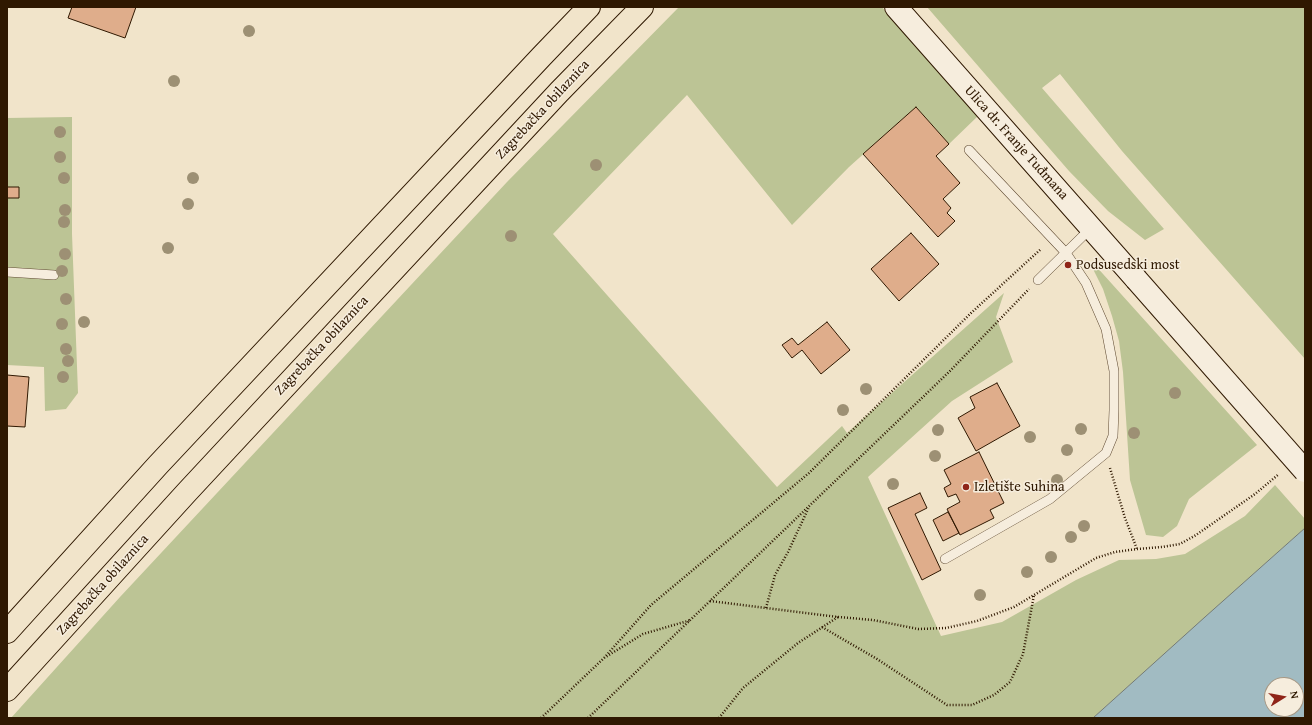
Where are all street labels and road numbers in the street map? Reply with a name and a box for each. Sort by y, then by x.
street label: Zagrebačka obilaznica [493,57,593,163]
street label: Ulica dr. Franje Tuđmana [960,83,1072,203]
street label: Zagrebačka obilaznica [272,293,372,399]
street label: Zagrebačka obilaznica [53,531,153,639]

